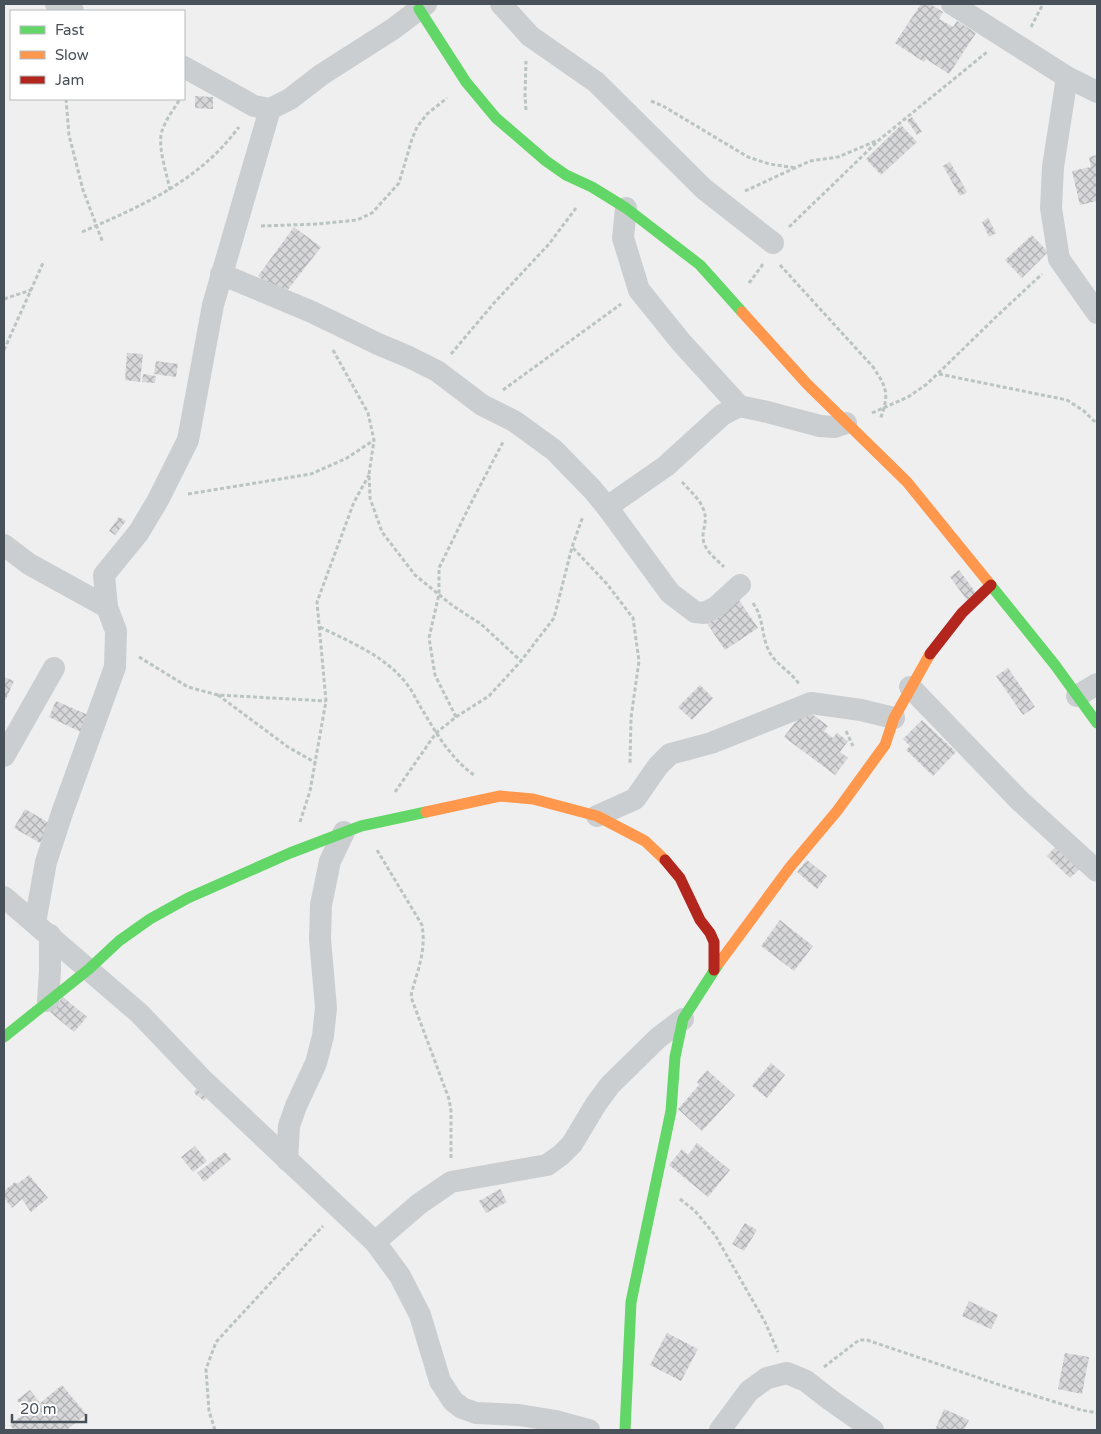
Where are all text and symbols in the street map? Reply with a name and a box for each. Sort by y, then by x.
legend [10,10,185,100]
text: Fast [55,21,85,39]
text: Slow [55,46,89,64]
text: Jam [55,71,84,89]
scale bar [12,1392,86,1424]
text: 20 m [20,1400,57,1418]

